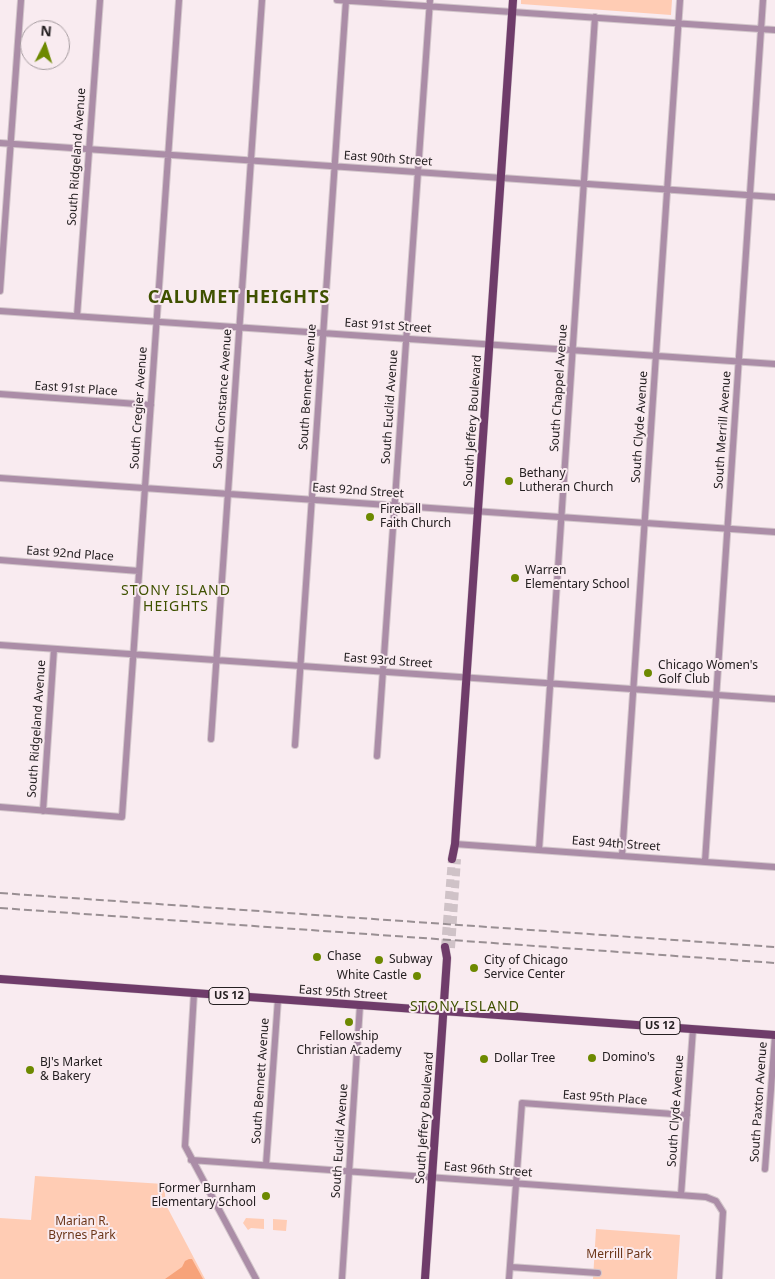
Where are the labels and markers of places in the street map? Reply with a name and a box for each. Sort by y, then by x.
place label: Bethany Lutheran Church [519,467,614,495]
marker: Bethany Lutheran Church [503,475,515,487]
place label: Fireball Faith Church [380,503,451,531]
marker: Fireball Faith Church [364,511,376,523]
place label: Warren Elementary School [525,564,630,592]
marker: Warren Elementary School [509,572,521,584]
place label: Chicago Women's Golf Club [658,659,758,687]
marker: Chicago Women's Golf Club [642,667,654,679]
place label: Chase [327,950,361,964]
marker: Chase [311,951,323,963]
place label: Subway [389,953,432,967]
marker: Subway [373,954,385,966]
place label: City of Chicago Service Center [484,954,568,982]
marker: City of Chicago Service Center [468,962,480,974]
place label: White Castle [337,969,407,983]
marker: White Castle [411,970,423,982]
marker: Fellowship Christian Academy [343,1016,355,1028]
place label: Fellowship Christian Academy [296,1030,402,1058]
place label: Domino's [602,1051,655,1065]
place label: Dollar Tree [494,1052,555,1066]
marker: Domino's [586,1052,598,1064]
marker: Dollar Tree [478,1053,490,1065]
place label: BJ's Market & Bakery [40,1056,102,1084]
marker: BJ's Market & Bakery [24,1064,36,1076]
place label: Former Burnham Elementary School [151,1182,256,1210]
marker: Former Burnham Elementary School [260,1190,272,1202]

